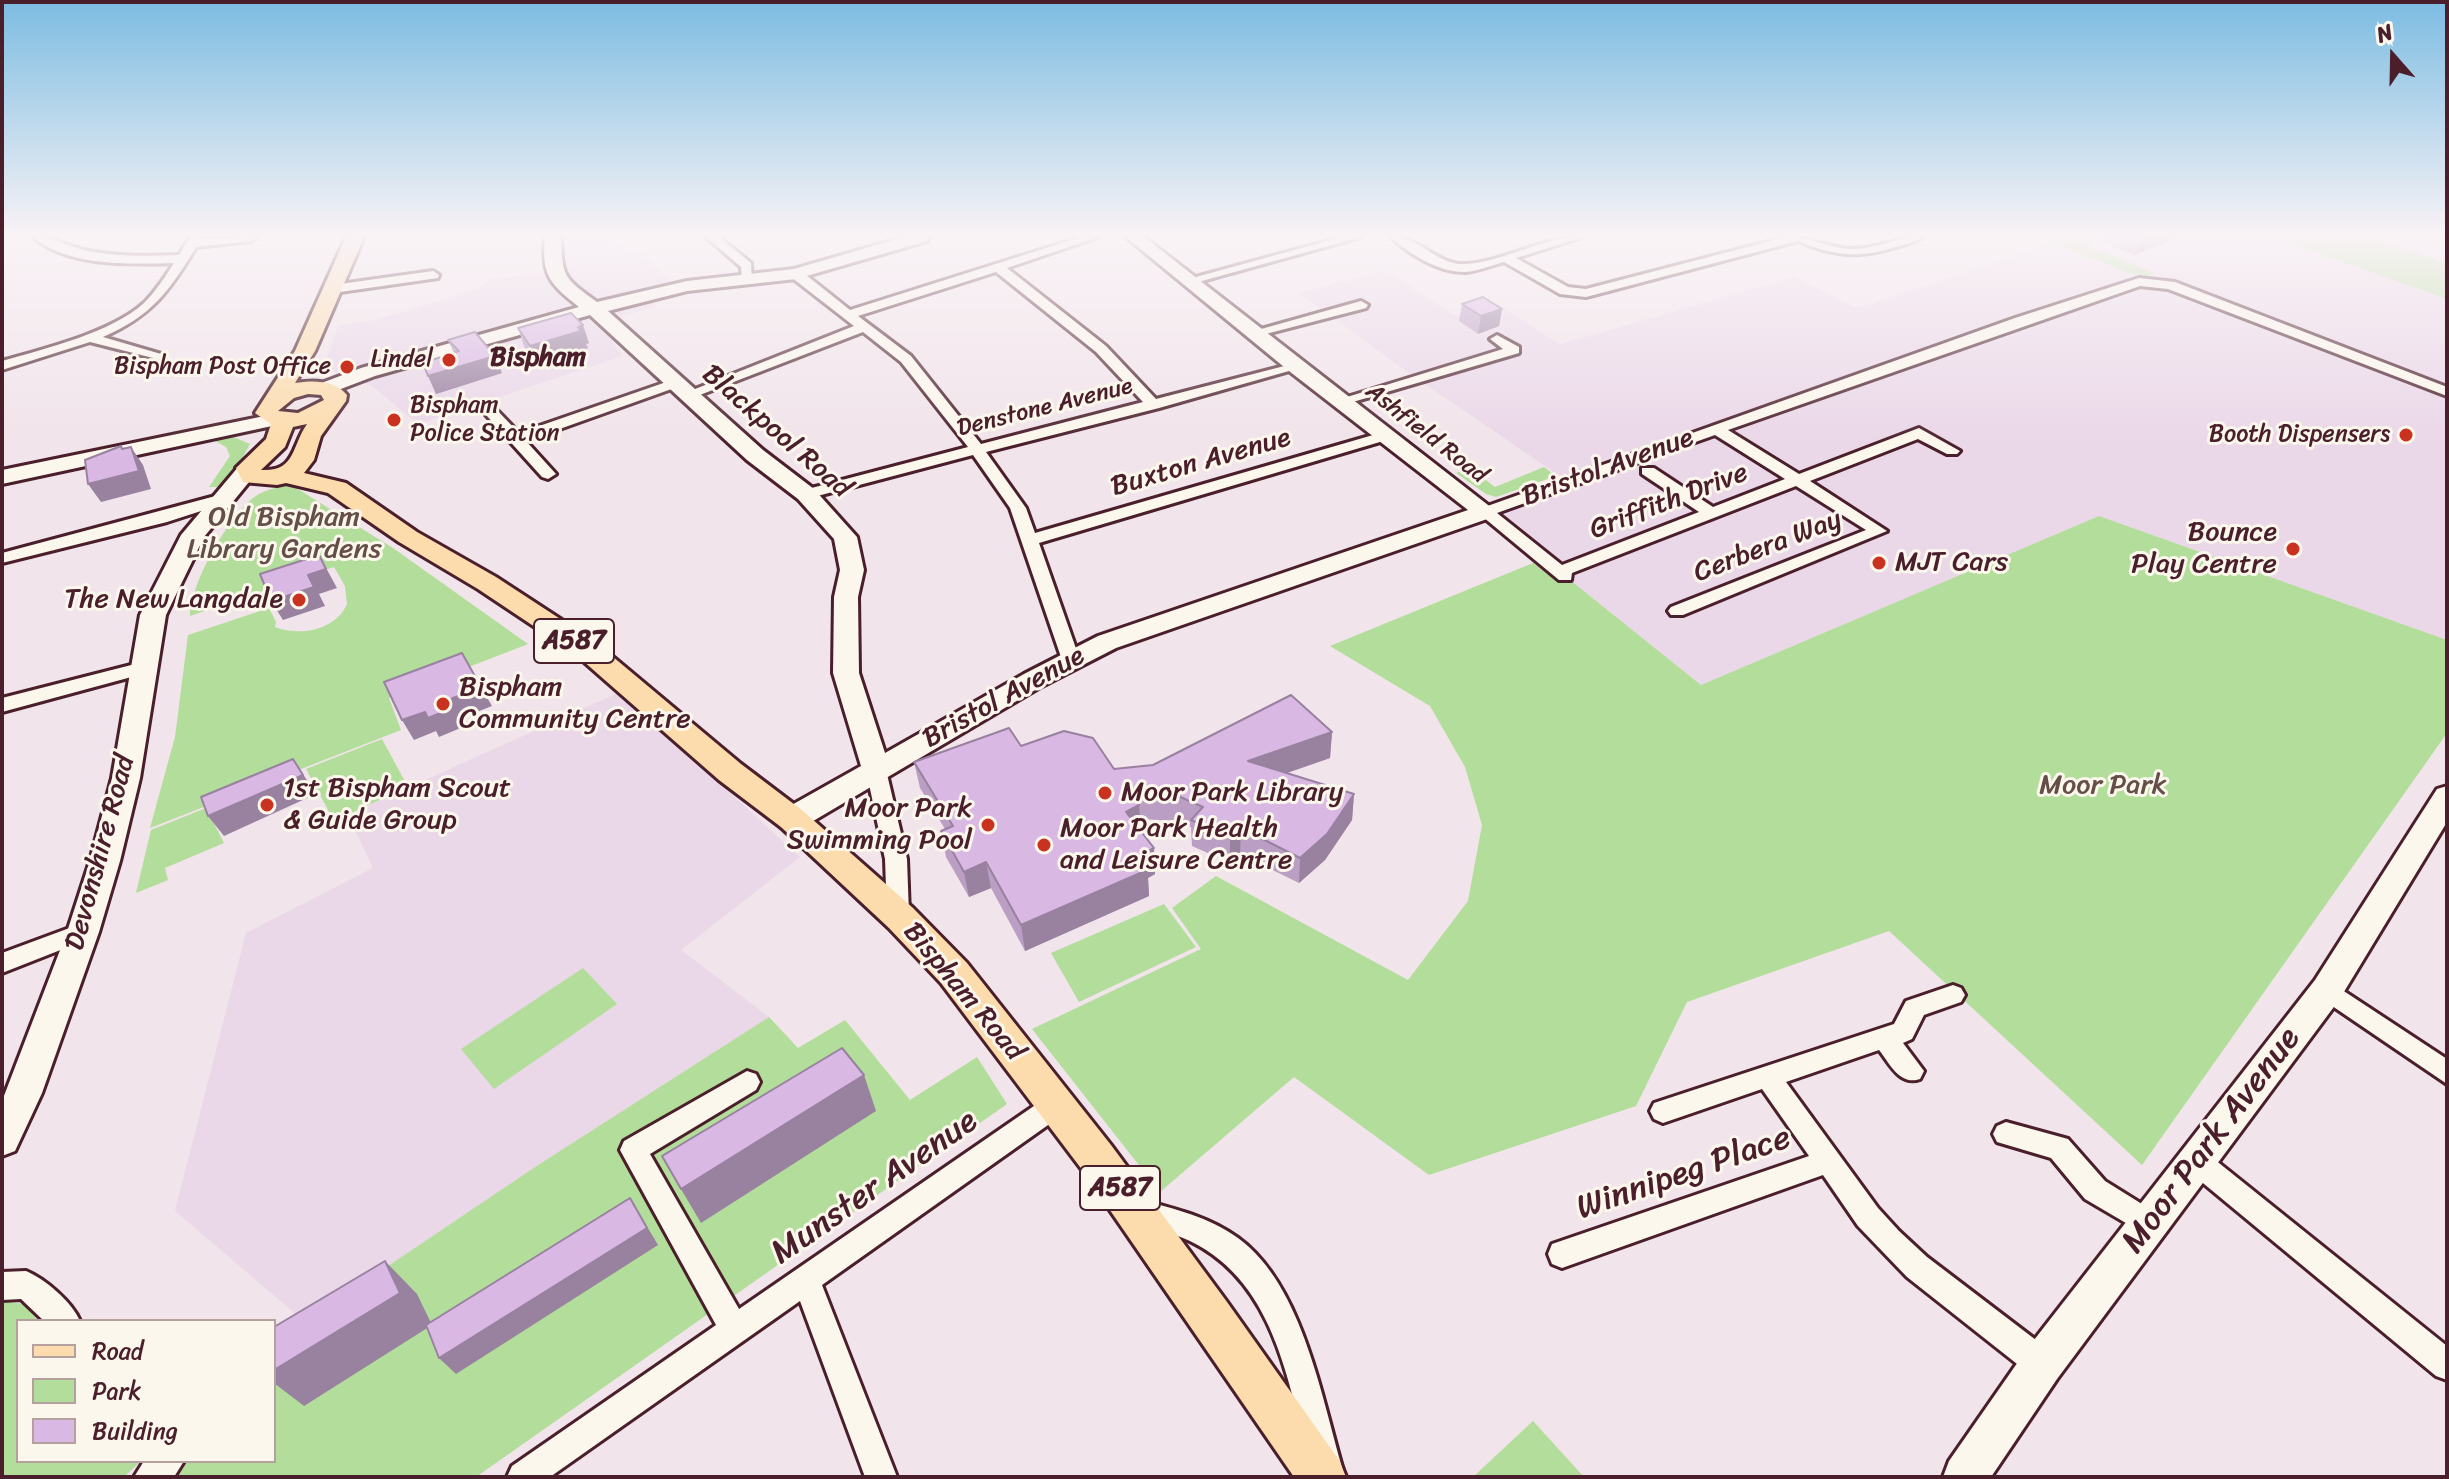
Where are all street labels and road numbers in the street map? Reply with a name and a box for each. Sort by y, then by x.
street label: Blackpool Road [695,358,857,506]
street label: Denstone Avenue [954,372,1136,444]
street label: Ashfield Road [1359,378,1493,490]
street label: Buxton Avenue [1107,421,1295,505]
street label: Bristol Avenue [1518,421,1698,515]
street label: Griffith Drive [1585,456,1753,548]
street label: Cerbera Way [1689,503,1847,591]
road number: A587 [534,619,614,663]
street label: Bristol Avenue [917,640,1091,756]
street label: Devonshire Road [59,752,143,954]
street label: Bispham Road [895,916,1031,1068]
street label: Moor Park Avenue [2114,1020,2310,1262]
street label: Munster Avenue [764,1102,986,1274]
street label: Winnipeg Place [1572,1118,1796,1230]
road number: A587 [1080,1166,1160,1210]

